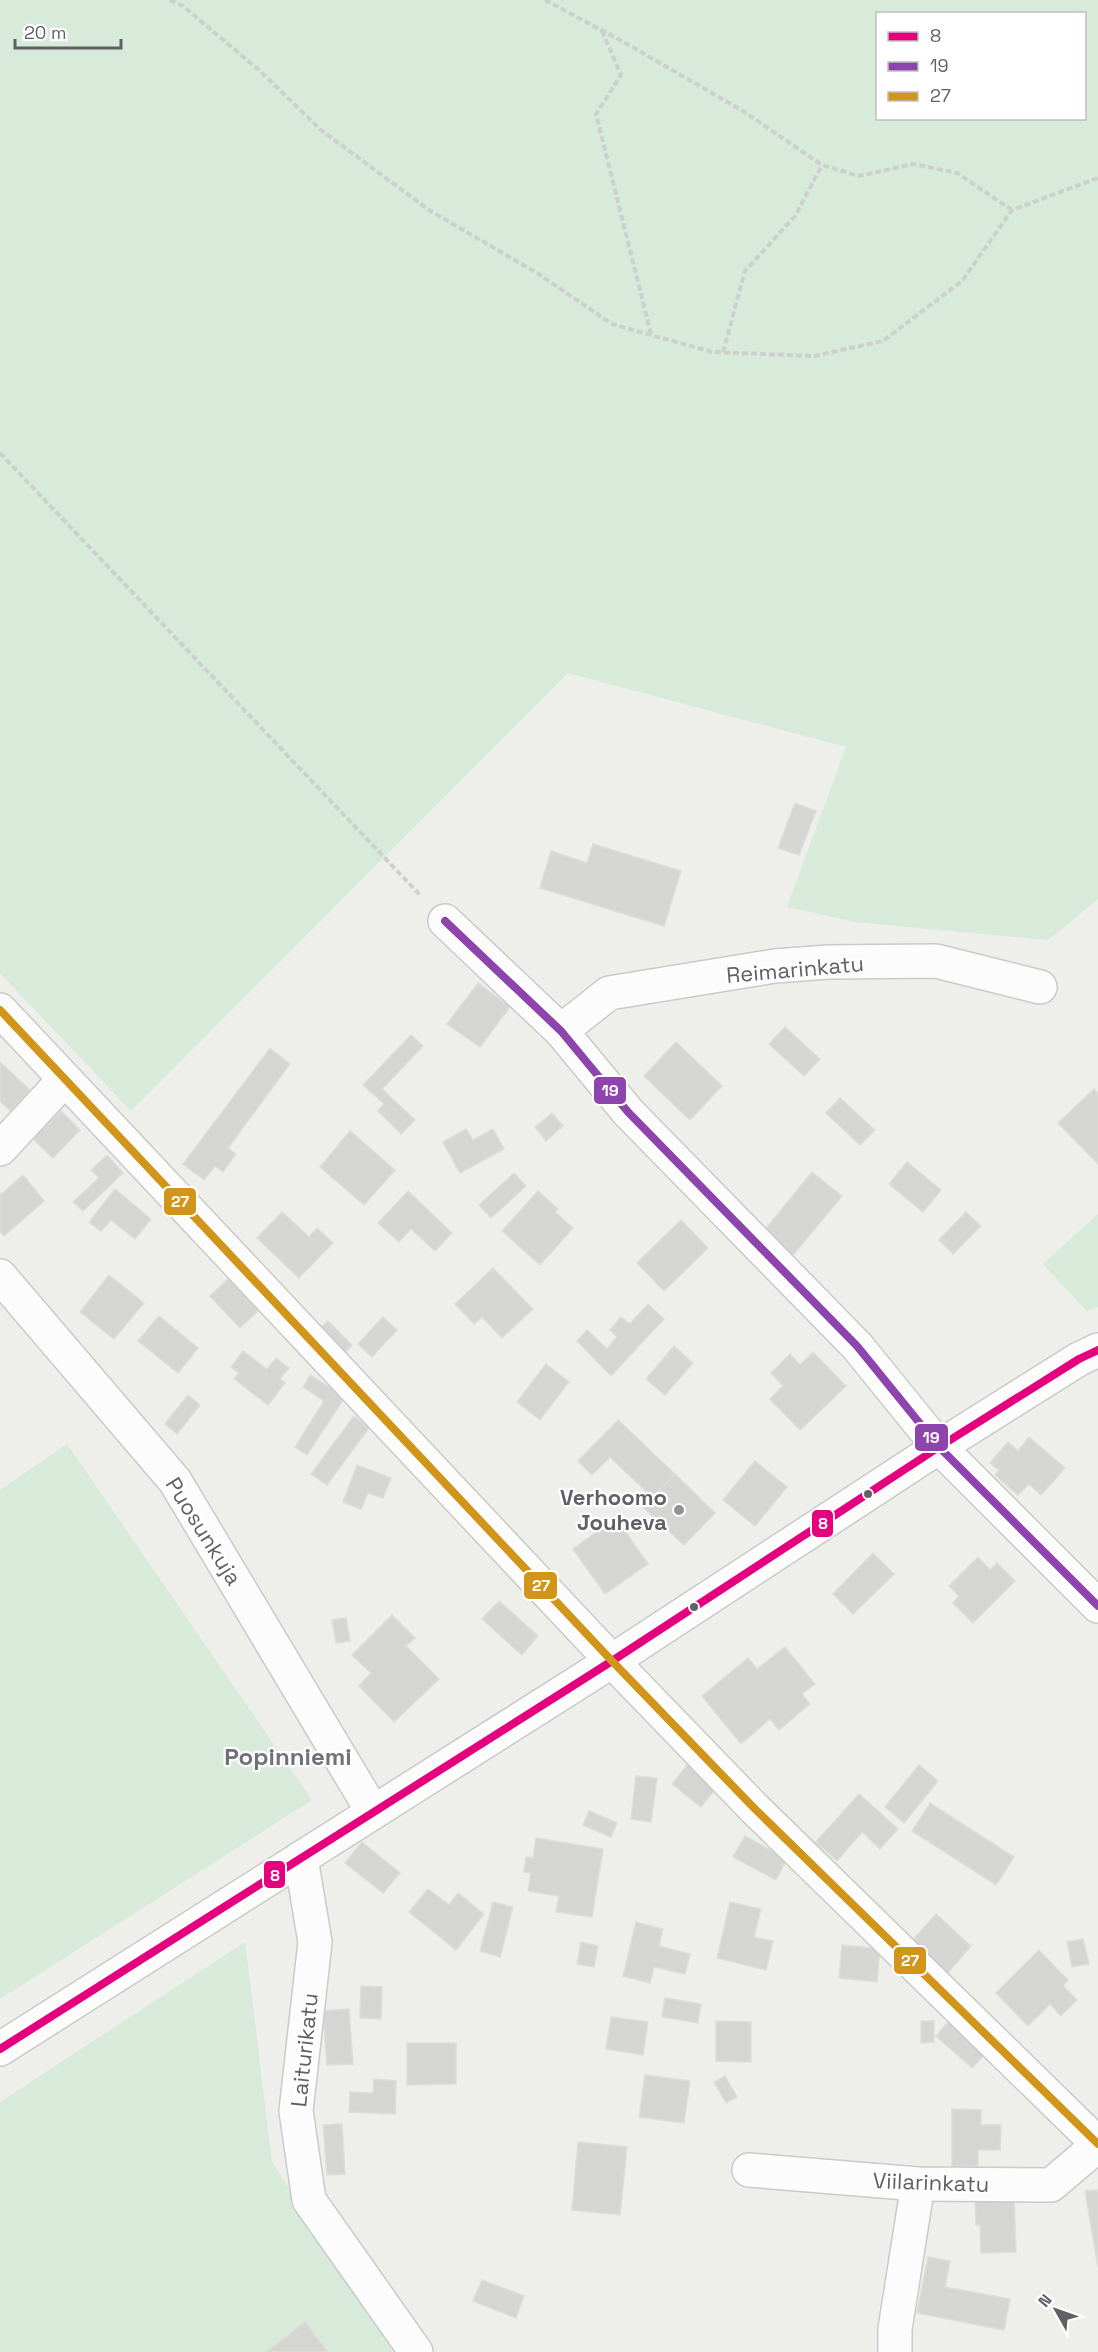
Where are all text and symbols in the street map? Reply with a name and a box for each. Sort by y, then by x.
scale bar [15,12,122,50]
legend [876,12,1086,120]
text: 20 m [24,21,67,44]
text: 8 [930,24,941,47]
text: 19 [930,54,949,77]
text: 27 [930,84,951,107]
street label: Reimarinkatu [725,949,865,989]
line badge: 19 [593,1076,627,1105]
text: 19 [601,1080,619,1101]
line badge: 27 [163,1187,197,1216]
text: 27 [171,1191,189,1212]
line badge: 19 [914,1423,949,1452]
text: 19 [922,1427,940,1448]
street label: Puosunkuja [160,1472,248,1591]
place label: Verhoomo Jouheva [560,1483,667,1536]
unlabelled marker [862,1488,874,1500]
marker: Verhoomo Jouheva [672,1503,686,1517]
line badge: 8 [811,1509,834,1538]
text: 8 [818,1513,828,1534]
line badge: 27 [523,1571,558,1600]
text: 27 [532,1575,550,1596]
unlabelled marker [688,1601,700,1613]
district label: Popinniemi [224,1741,352,1772]
line badge: 8 [263,1860,286,1889]
text: 8 [270,1865,280,1886]
line badge: 27 [893,1946,927,1975]
text: 27 [901,1950,919,1971]
street label: Laiturikatu [284,1992,324,2108]
street label: Viilarinkatu [872,2166,990,2198]
north arrow [1026,2280,1086,2340]
text: N [1033,2290,1056,2312]

